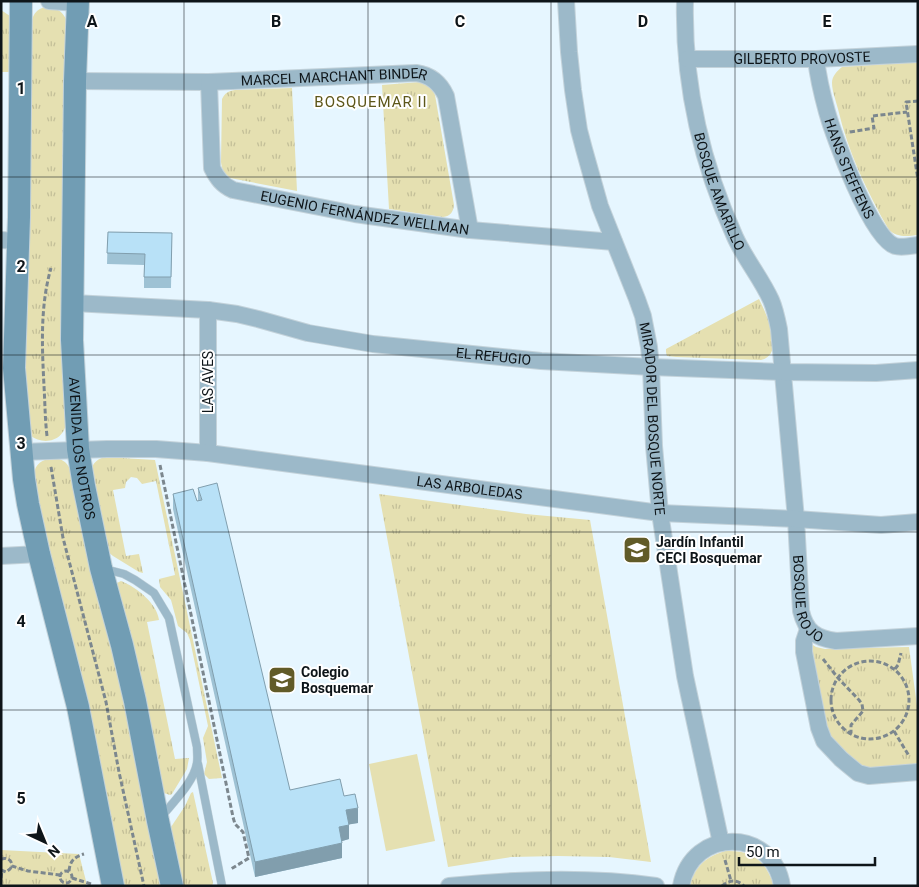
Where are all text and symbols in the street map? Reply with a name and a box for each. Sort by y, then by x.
text: A [87,12,98,31]
text: B [271,12,281,31]
text: C [455,12,465,31]
text: D [638,12,648,31]
text: E [823,12,832,31]
street label: GILBERTO PROVOSTE [733,48,871,67]
street label: MARCEL MARCHANT BINDER [240,65,430,89]
text: 1 [16,79,26,98]
district label: BOSQUEMAR II [314,93,428,111]
street label: HANS STEFFENS [821,116,878,222]
street label: BOSQUE AMARILLO [691,131,748,253]
street label: EUGENIO FERNÁNDEZ WELLMAN [259,188,470,238]
text: 2 [16,257,26,276]
street label: MIRADOR DEL BOSQUE NORTE [636,321,668,516]
street label: EL REFUGIO [455,344,532,368]
street label: LAS AVES [200,351,216,413]
street label: AVENIDA LOS NOTROS [66,376,99,521]
text: 3 [16,434,26,453]
street label: LAS ARBOLEDAS [416,473,523,503]
place label: Jardín Infantil CECI Bosquemar [656,534,762,566]
school or university icon: Jardín Infantil CECI Bosquemar [622,535,652,565]
street label: BOSQUE ROJO [790,554,826,645]
text: 4 [16,612,26,631]
place label: Colegio Bosquemar [301,664,373,696]
school or university icon: Colegio Bosquemar [267,665,297,695]
text: 5 [16,789,26,808]
north arrow [20,817,70,867]
scale bar [739,834,875,866]
text: N [45,842,63,861]
text: 50 m [746,843,780,861]

